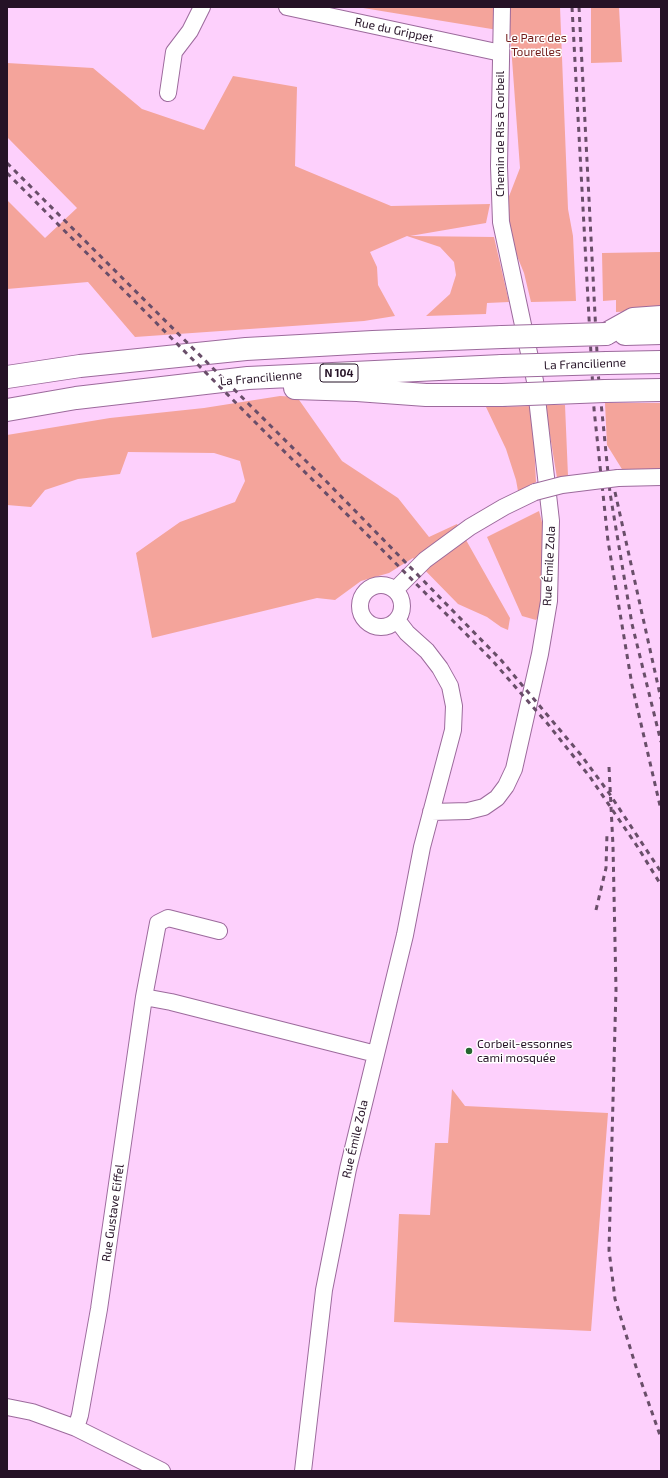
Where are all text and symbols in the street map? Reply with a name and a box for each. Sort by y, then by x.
street label: Rue du Grippet [353,15,435,45]
park label: Le Parc des Tourelles [505,31,567,59]
street label: Chemin de Ris à Corbeil [493,71,507,197]
street label: La Francilienne [544,355,626,373]
road number: N 104 [320,364,358,382]
street label: La Francilienne [219,367,303,389]
street label: Rue Émile Zola [540,526,558,606]
place label: Corbeil-essonnes cami mosquée [477,1037,572,1065]
marker: Corbeil-essonnes cami mosquée [464,1046,474,1056]
street label: Rue Émile Zola [339,1098,371,1180]
street label: Rue Gustave Eiffel [99,1163,127,1263]

